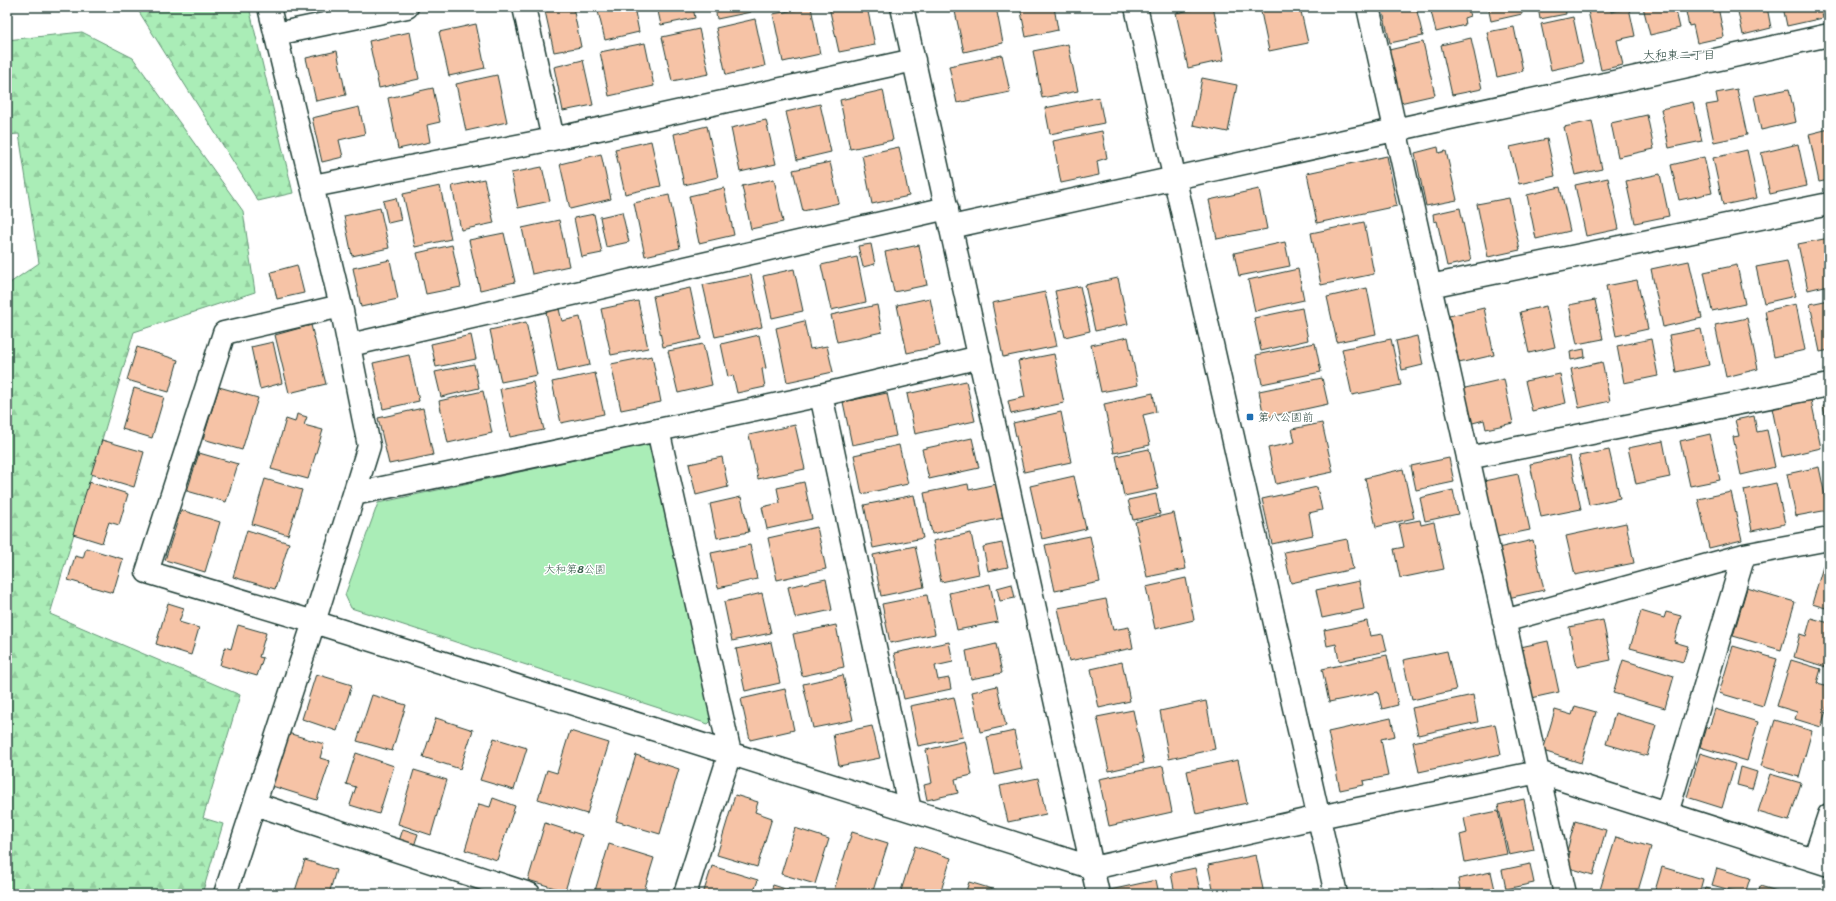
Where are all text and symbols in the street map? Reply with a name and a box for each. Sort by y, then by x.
district label: 大和東二丁目 [1643,44,1715,66]
place label: 第八公園前 [1258,408,1313,427]
marker: 第八公園前 [1245,412,1255,422]
park label: 大和第8公園 [544,560,606,579]

